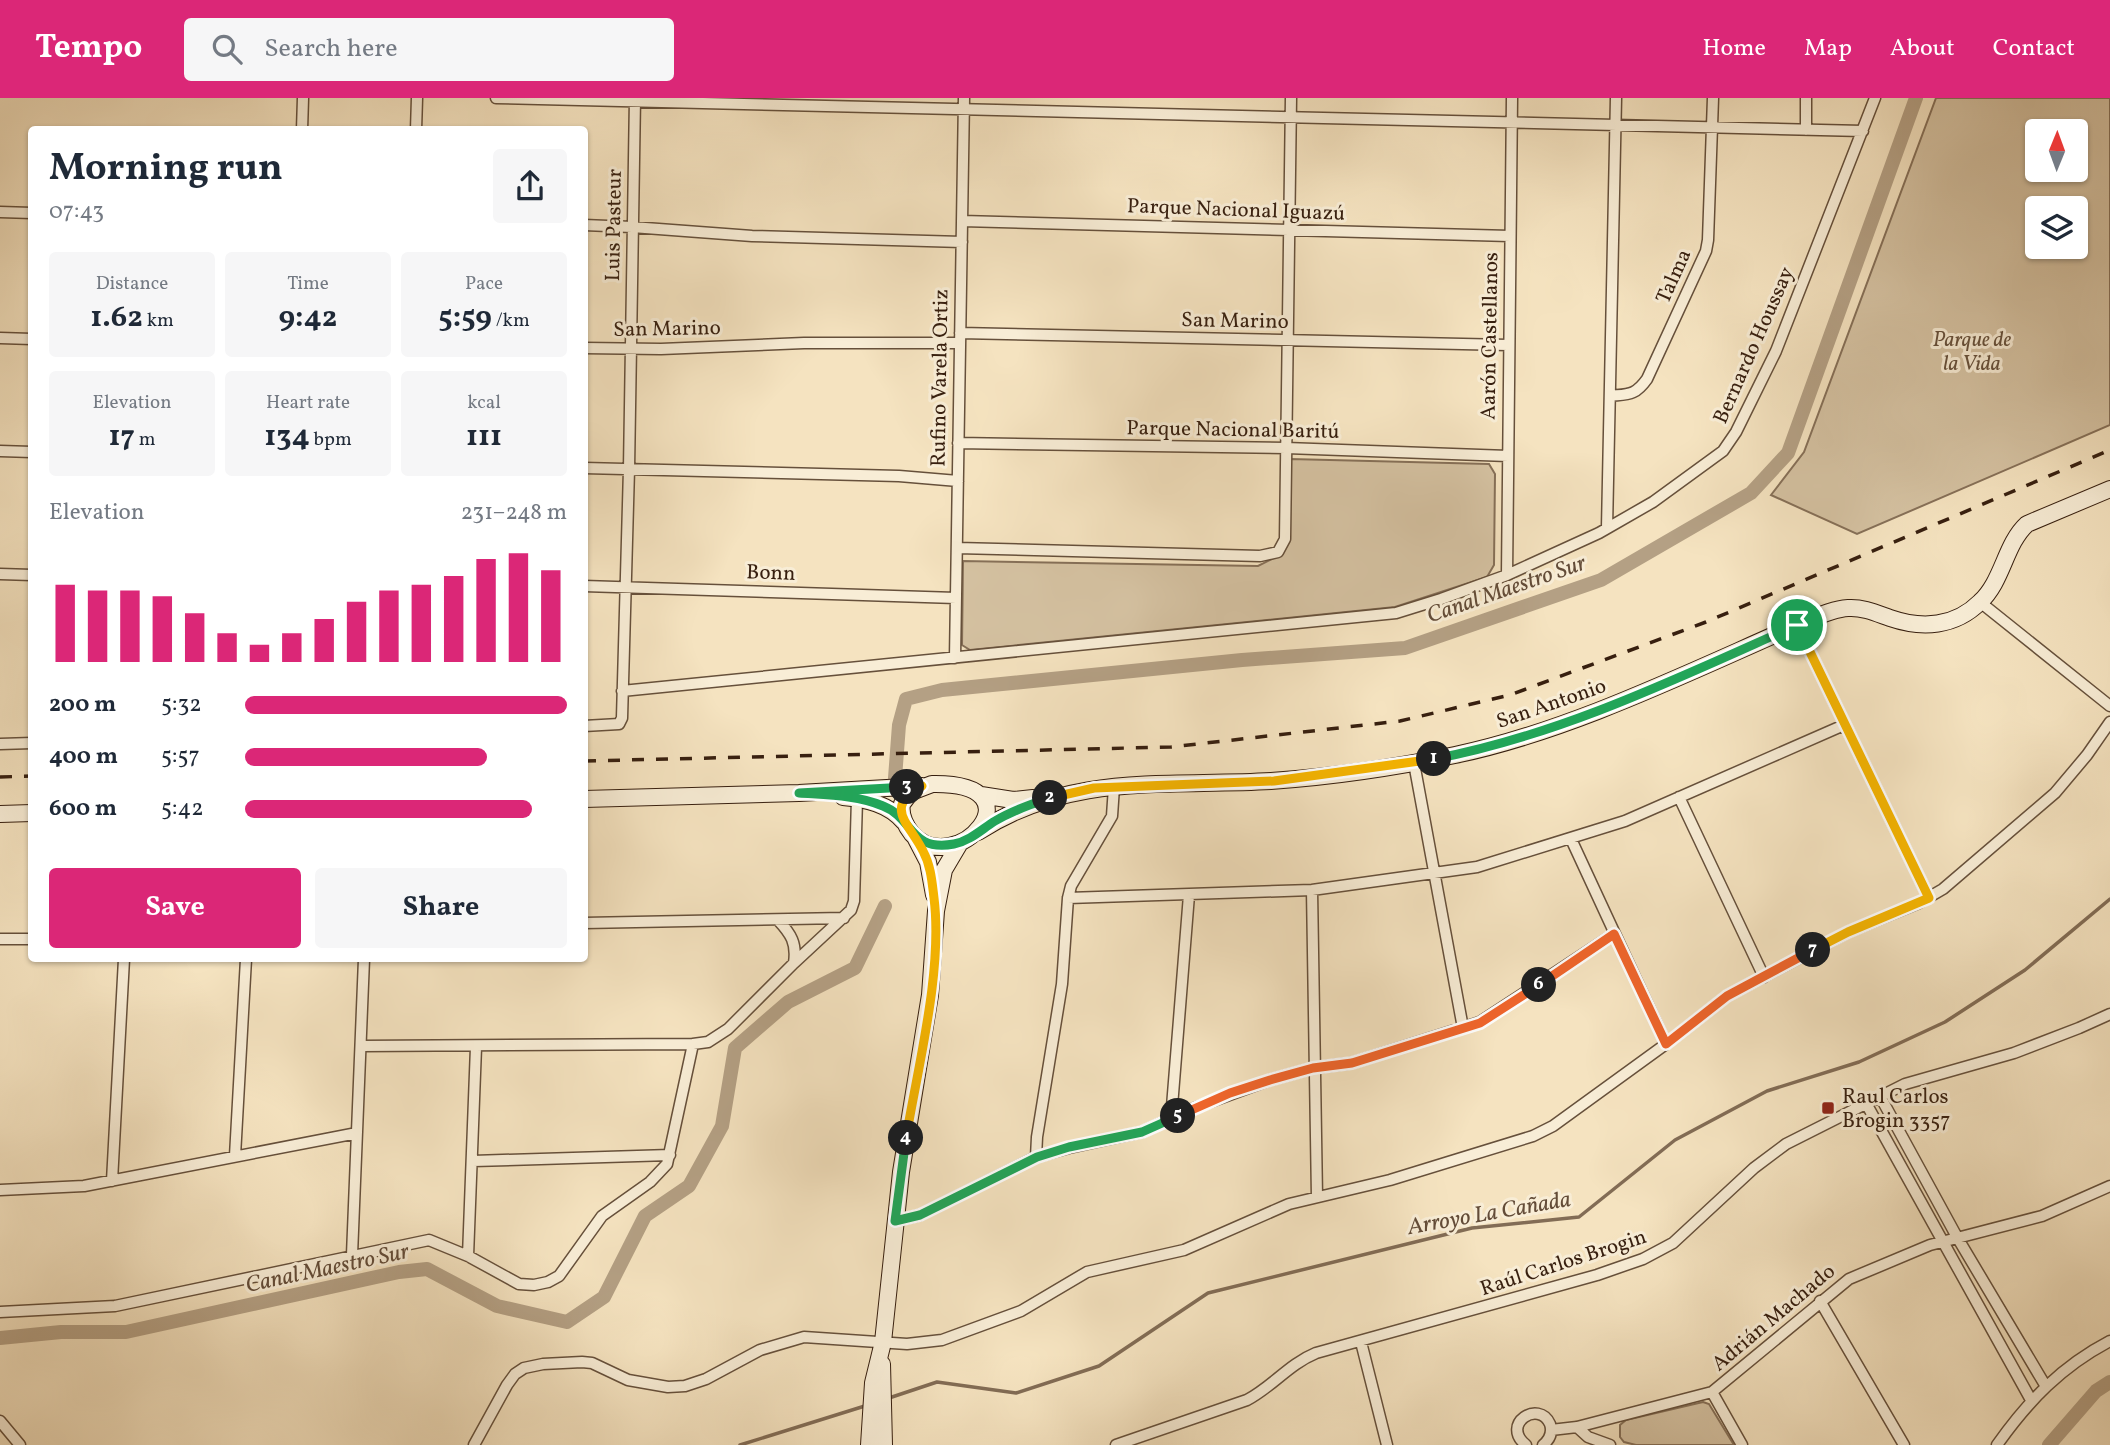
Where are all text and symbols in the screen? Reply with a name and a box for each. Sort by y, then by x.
search box [184,18,674,81]
text: Tempo [35,26,142,72]
icon: search [208,30,246,68]
text: Search here [264,31,398,67]
text: Home [1702,32,1766,66]
text: Map [1804,32,1852,66]
text: About [1890,32,1955,66]
text: Contact [1993,32,2075,66]
north arrow [2025,119,2088,182]
map controls [2025,119,2088,259]
text: Morning run [49,143,283,196]
button: share [493,149,567,223]
street label: Luis Pasteur [599,168,630,282]
street label: Parque Nacional Iguazú [1126,192,1345,229]
text: 07:43 [49,196,104,228]
button: layers [2025,196,2088,259]
street label: Talma [1650,245,1699,308]
street label: Aarón Castellanos [1475,252,1506,420]
street label: Bernardo Houssay [1707,262,1802,429]
text: Distance [96,271,168,297]
text: Time [287,271,329,297]
text: Pace [465,271,503,297]
street label: Rufino Varela Ortiz [924,289,957,467]
text: 1.62 [90,297,143,339]
text: 9:42 [279,297,337,339]
text: 5:59 [438,297,492,339]
street label: San Marino [1181,306,1289,337]
text: km [143,308,174,334]
text: /km [492,308,530,334]
street label: San Marino [613,314,721,345]
park label: Parque de la Vida [1933,326,2012,379]
text: Elevation [93,390,171,416]
text: Heart rate [266,390,350,416]
text: kcal [467,390,501,416]
street label: Parque Nacional Baritú [1126,414,1340,447]
text: 17 [108,416,135,458]
text: 134 [264,416,310,458]
text: 111 [466,416,502,458]
text: m [135,427,156,453]
text: bpm [310,427,352,453]
text: Elevation [49,497,145,529]
text: 231–248 m [461,497,567,529]
water label: Canal Maestro Sur [1423,548,1591,632]
street label: Bonn [746,558,796,589]
pin [1767,595,1827,655]
icon: arrive [1778,606,1816,644]
street label: San Antonio [1493,672,1610,737]
text: 200 m [49,689,116,721]
text: 5:32 [161,689,202,721]
text: 400 m [49,741,118,773]
text: 5:57 [161,741,200,773]
pin: 1 [1416,742,1452,776]
text: 1 [1430,745,1437,771]
pin: 3 [890,770,925,804]
text: 3 [902,773,911,799]
pin: 2 [1032,780,1068,816]
text: 2 [1045,784,1054,810]
text: 600 m [49,793,117,825]
text: 5:42 [161,793,204,825]
button: Save [49,868,301,948]
button: Share [315,868,567,948]
pin: 7 [1796,932,1830,968]
text: 7 [1808,936,1817,962]
pin: 6 [1522,968,1556,1002]
text: 6 [1533,971,1544,997]
place label: Raul Carlos Brogin 3357 [1842,1083,1951,1136]
pin: 5 [1160,1098,1196,1134]
marker: Raul Carlos Brogin 3357 [1820,1100,1836,1116]
text: 5 [1173,1102,1182,1128]
pin: 4 [888,1121,923,1156]
text: 4 [900,1124,911,1150]
water label: Arroyo La Cañada [1404,1184,1574,1244]
street label: Raúl Carlos Brogin [1477,1223,1650,1304]
water label: Canal Maestro Sur [243,1236,413,1302]
street label: Adrián Machado [1706,1258,1842,1379]

